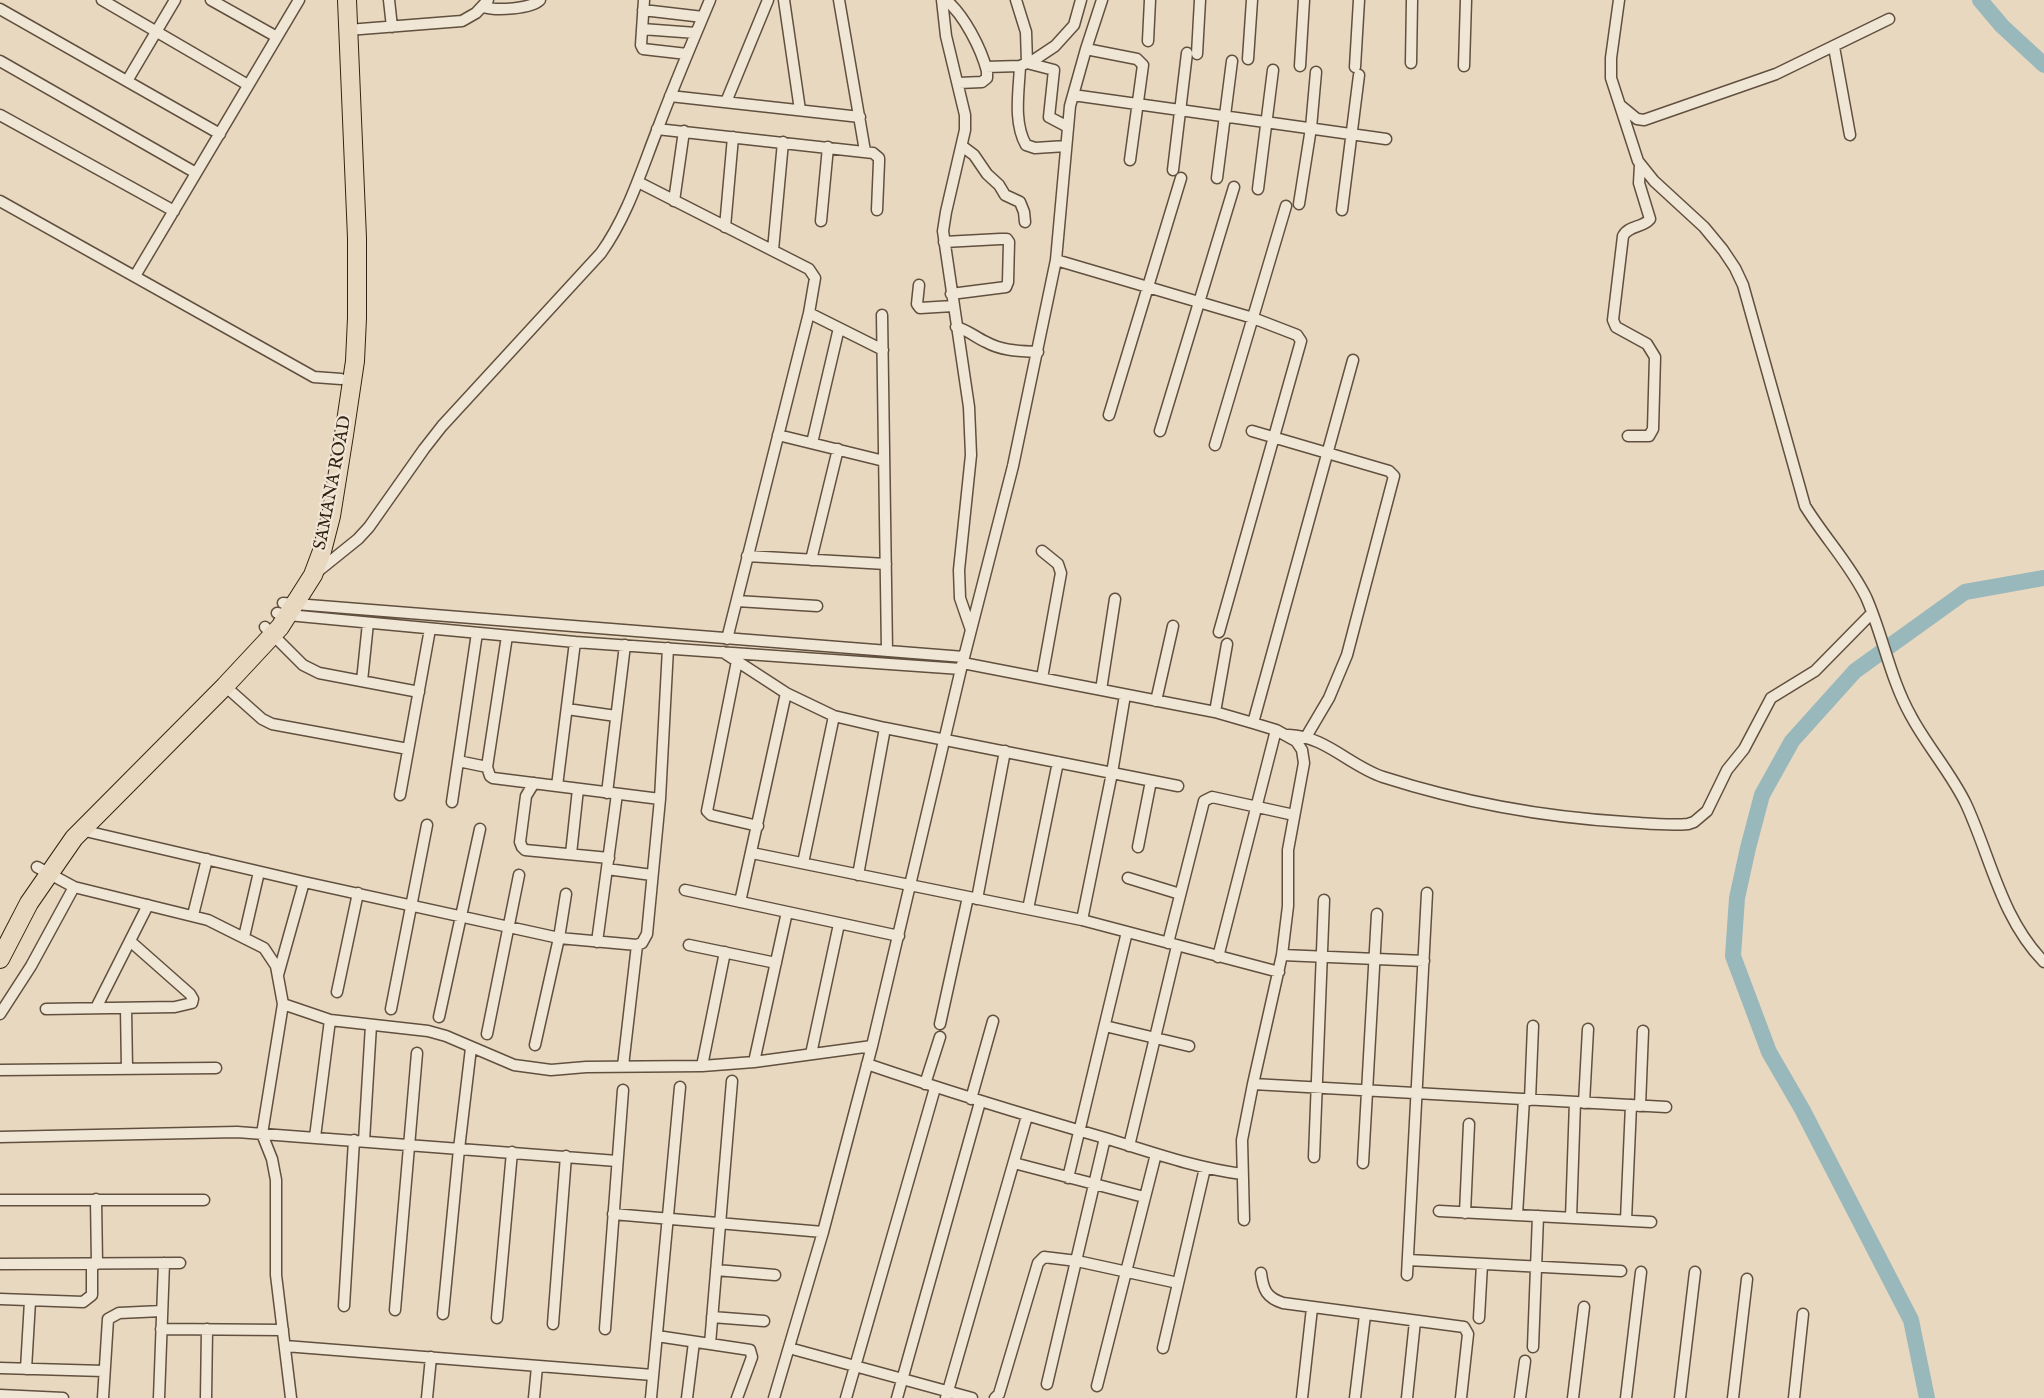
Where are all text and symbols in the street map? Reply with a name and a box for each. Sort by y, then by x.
street label: SAMANA ROAD [310,414,358,552]

